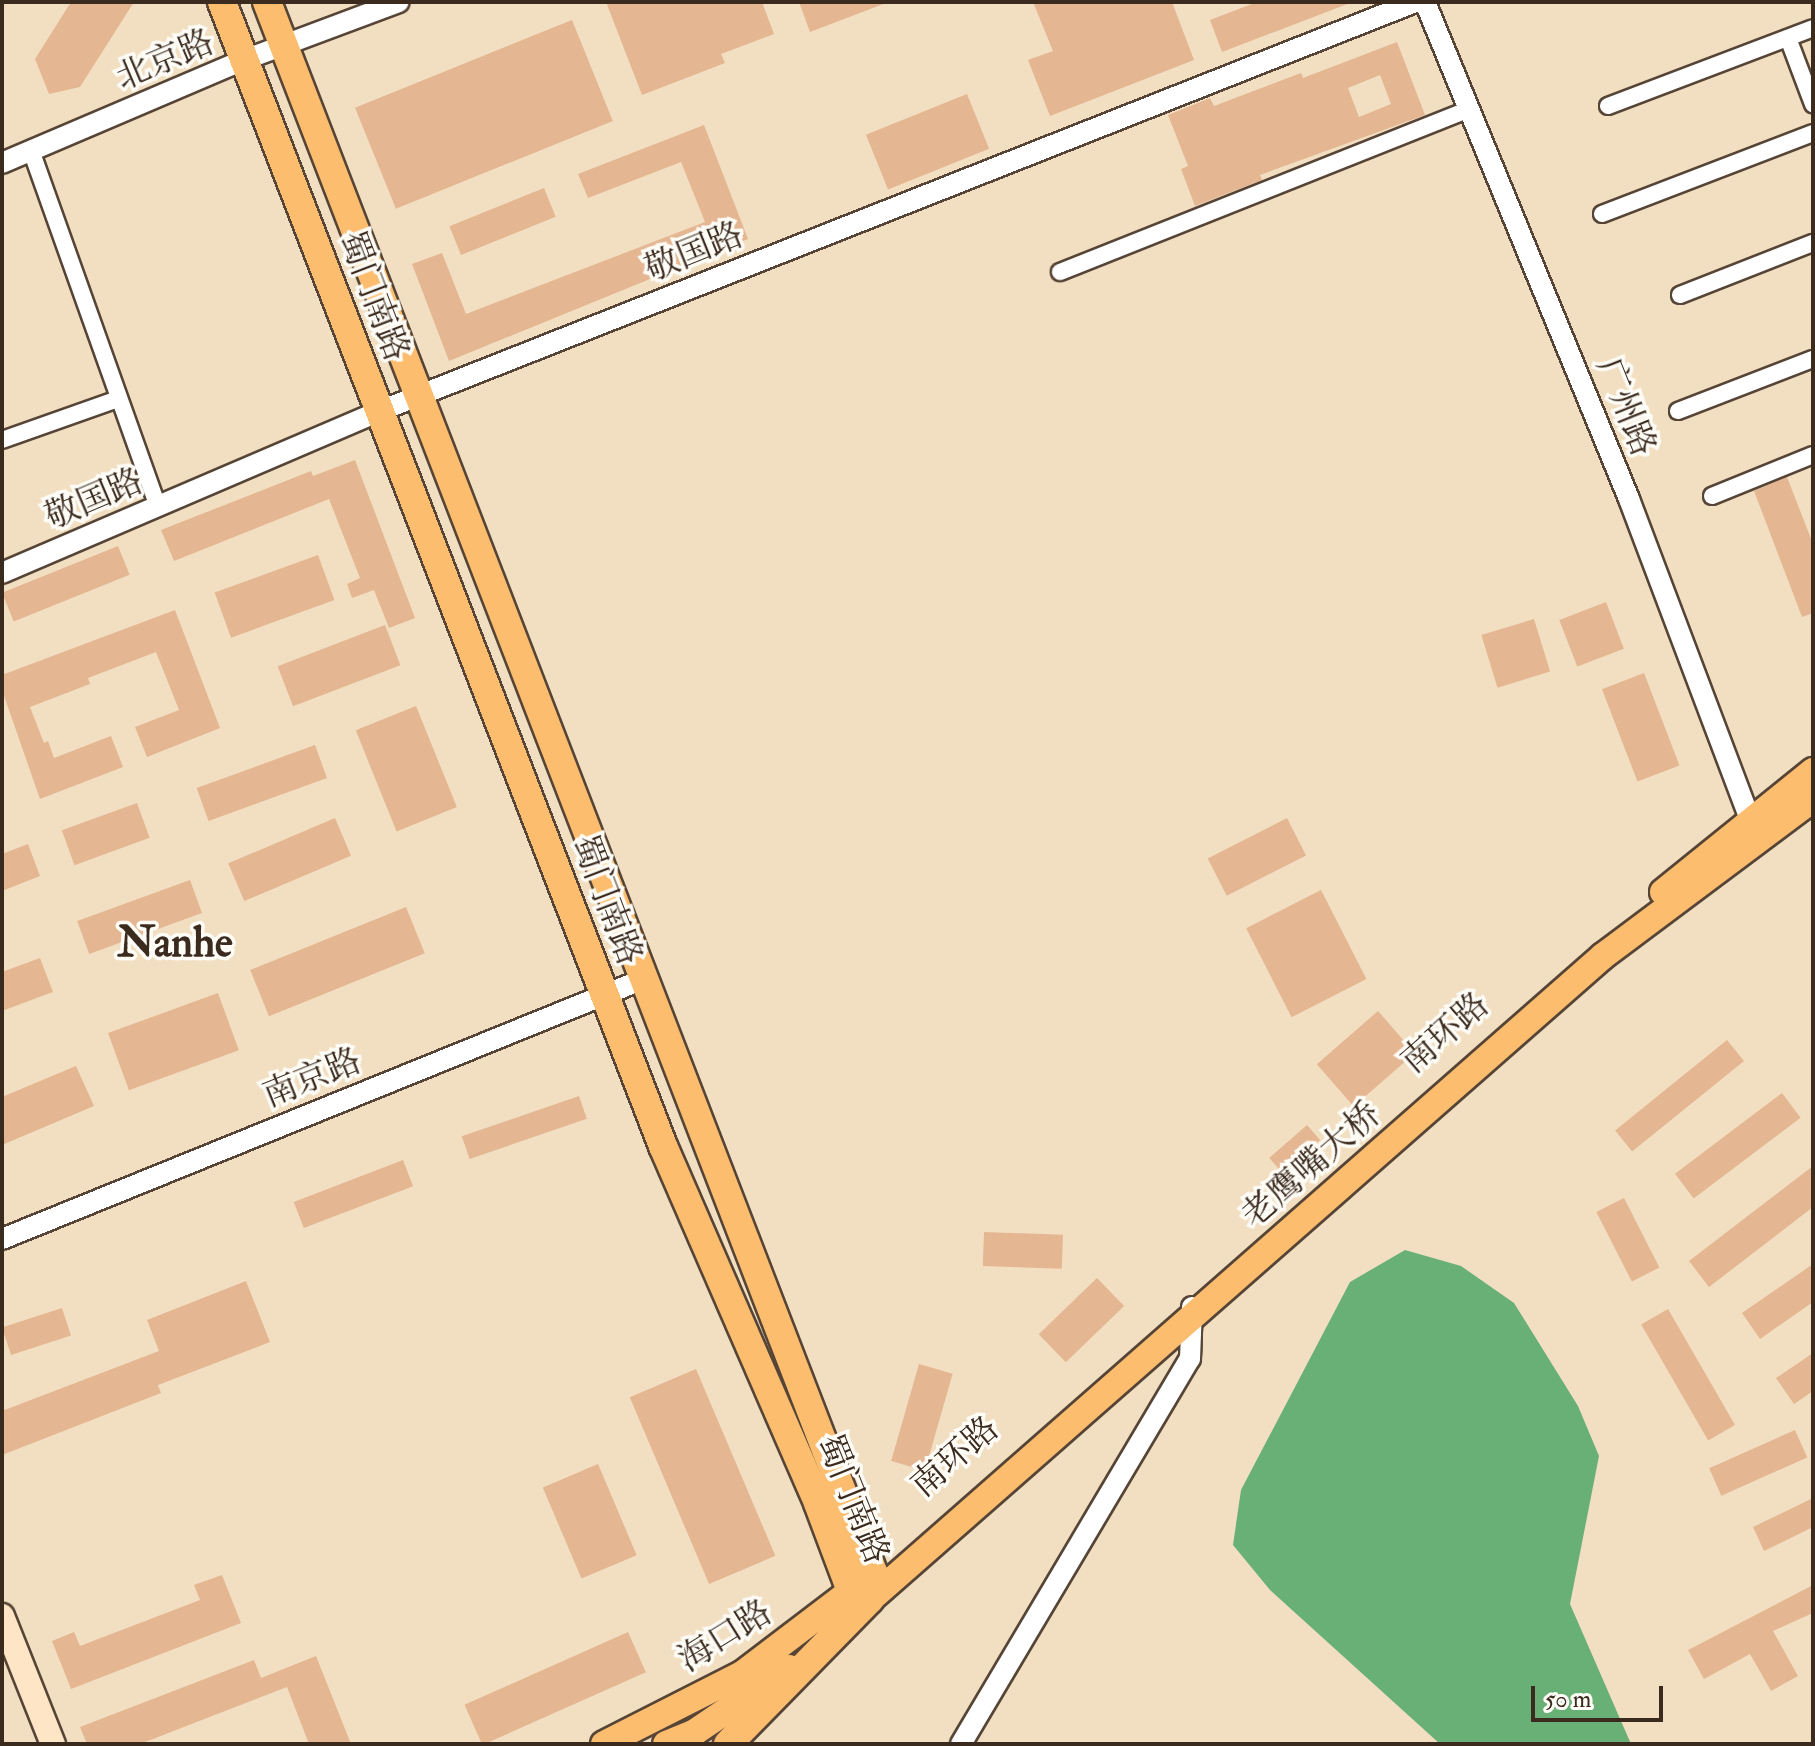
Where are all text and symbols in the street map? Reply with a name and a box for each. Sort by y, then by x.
street label: 北京路 [110,21,220,99]
street label: 敬国路 [639,214,749,290]
street label: 蜀门南路 [331,225,417,367]
street label: 广州路 [1588,352,1664,462]
street label: 敬国路 [39,460,149,538]
street label: 蜀门南路 [564,829,650,971]
district label: Nanhe [117,918,233,968]
street label: 南环路 [1393,984,1497,1082]
street label: 南京路 [257,1040,367,1116]
street label: 老鹰嘴大桥 [1233,1094,1389,1236]
street label: 南环路 [903,1408,1007,1506]
street label: 蜀门南路 [809,1428,897,1570]
street label: 海口路 [671,1592,779,1680]
scale bar [1535,1670,1667,1720]
text: 50 m [1545,1684,1591,1715]

